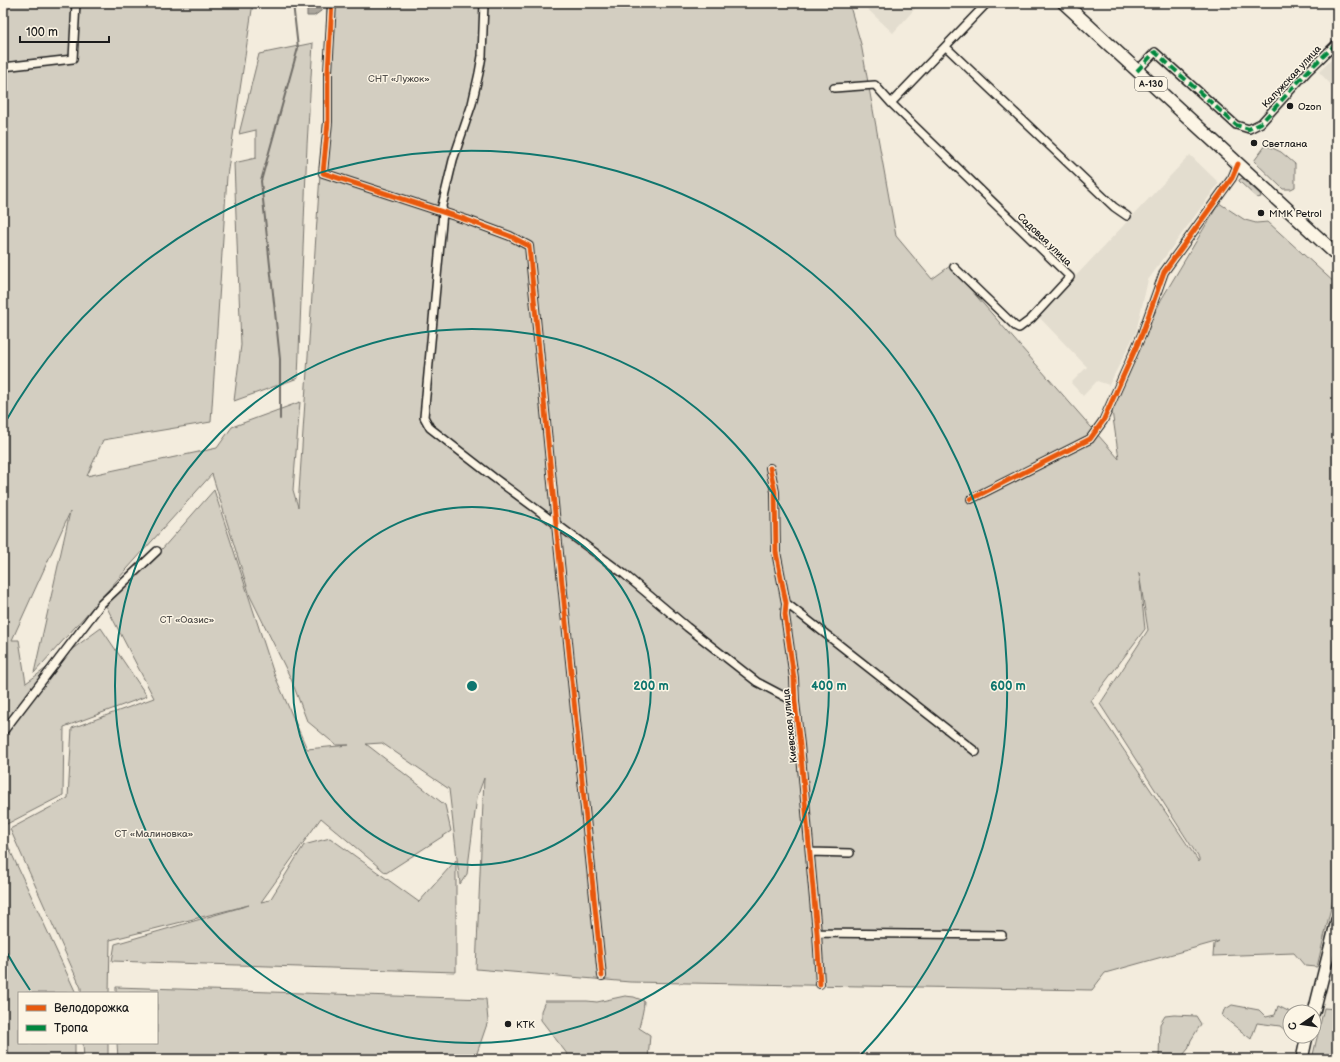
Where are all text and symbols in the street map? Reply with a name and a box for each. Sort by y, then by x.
scale bar [20,18,109,44]
text: 100 m [26,25,58,40]
street label: Калужская улица [1260,43,1324,111]
park label: СНТ «Лужок» [368,73,430,85]
road number: А-130 [1135,77,1167,91]
marker: Ozon [1285,101,1295,111]
place label: Ozon [1298,101,1322,113]
marker: Светлана [1249,138,1259,148]
place label: Светлана [1262,138,1307,150]
marker: MMK Petrol [1256,208,1266,218]
place label: MMK Petrol [1269,208,1322,220]
street label: Садовая улица [1015,211,1074,269]
park label: СТ «Оазис» [160,614,215,626]
centre of rings [465,679,479,693]
text: 200 m [633,679,669,694]
text: 400 m [811,679,847,694]
text: 600 m [990,679,1026,694]
street label: Киевская улица [780,688,800,764]
park label: СТ «Малиновка» [115,828,194,840]
legend [18,992,158,1044]
text: Велодорожка [54,1001,129,1016]
north arrow [1282,1004,1322,1044]
marker: КТК [503,1019,513,1029]
place label: КТК [516,1019,535,1031]
text: Тропа [54,1021,88,1036]
text: С [1285,1021,1300,1031]

